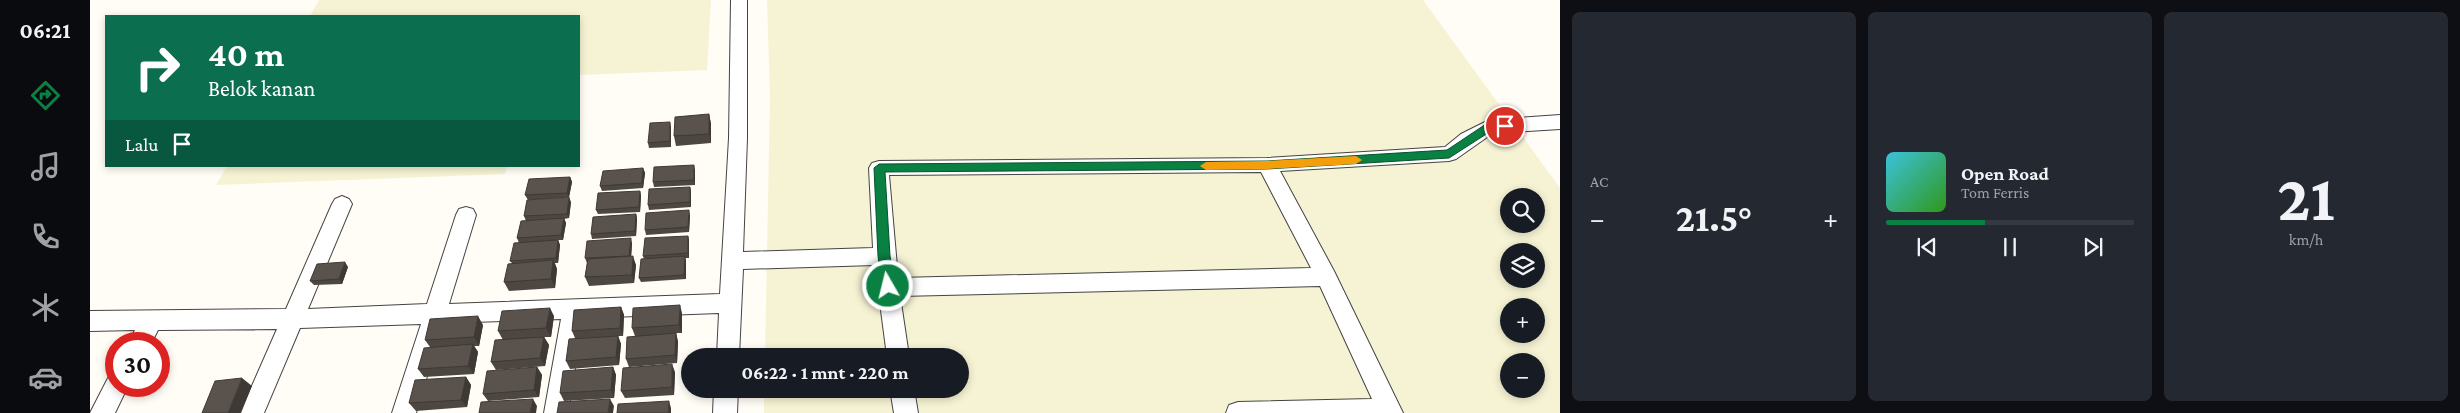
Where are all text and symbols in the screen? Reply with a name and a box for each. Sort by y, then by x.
text: 06:21 [20,18,70,43]
icon: right [125,35,190,100]
text: 40 m [208,35,285,74]
text: Belok kanan [208,76,315,101]
icon: directions [28,78,63,113]
pin [1484,105,1526,147]
icon: arrive [1491,112,1519,140]
icon: arrive [168,130,196,158]
text: Lalu [125,134,158,155]
icon: music [28,149,63,184]
text: 21 [2277,162,2335,234]
text: Open Road [1961,163,2049,184]
text: AC [1590,173,1608,190]
text: Tom Ferris [1961,184,2029,201]
map controls [1500,188,1545,398]
button: search [1500,188,1545,233]
text: 21.5° [1676,197,1752,239]
text: − [1590,203,1605,234]
text: + [1823,203,1838,234]
icon: phone [28,219,63,254]
text: km/h [2289,231,2323,248]
icon: previous [1913,233,1941,261]
icon: pause [1996,233,2024,261]
icon: next [2079,233,2107,261]
button: layers [1500,243,1545,288]
position arrow [861,259,913,311]
icon: climate [28,290,63,325]
button: + [1500,298,1545,343]
speed limit sign: 30 [105,332,170,397]
button: − [1500,353,1545,398]
icon: car [28,360,63,395]
text: 06:22 · 1 mnt · 220 m [742,362,908,383]

